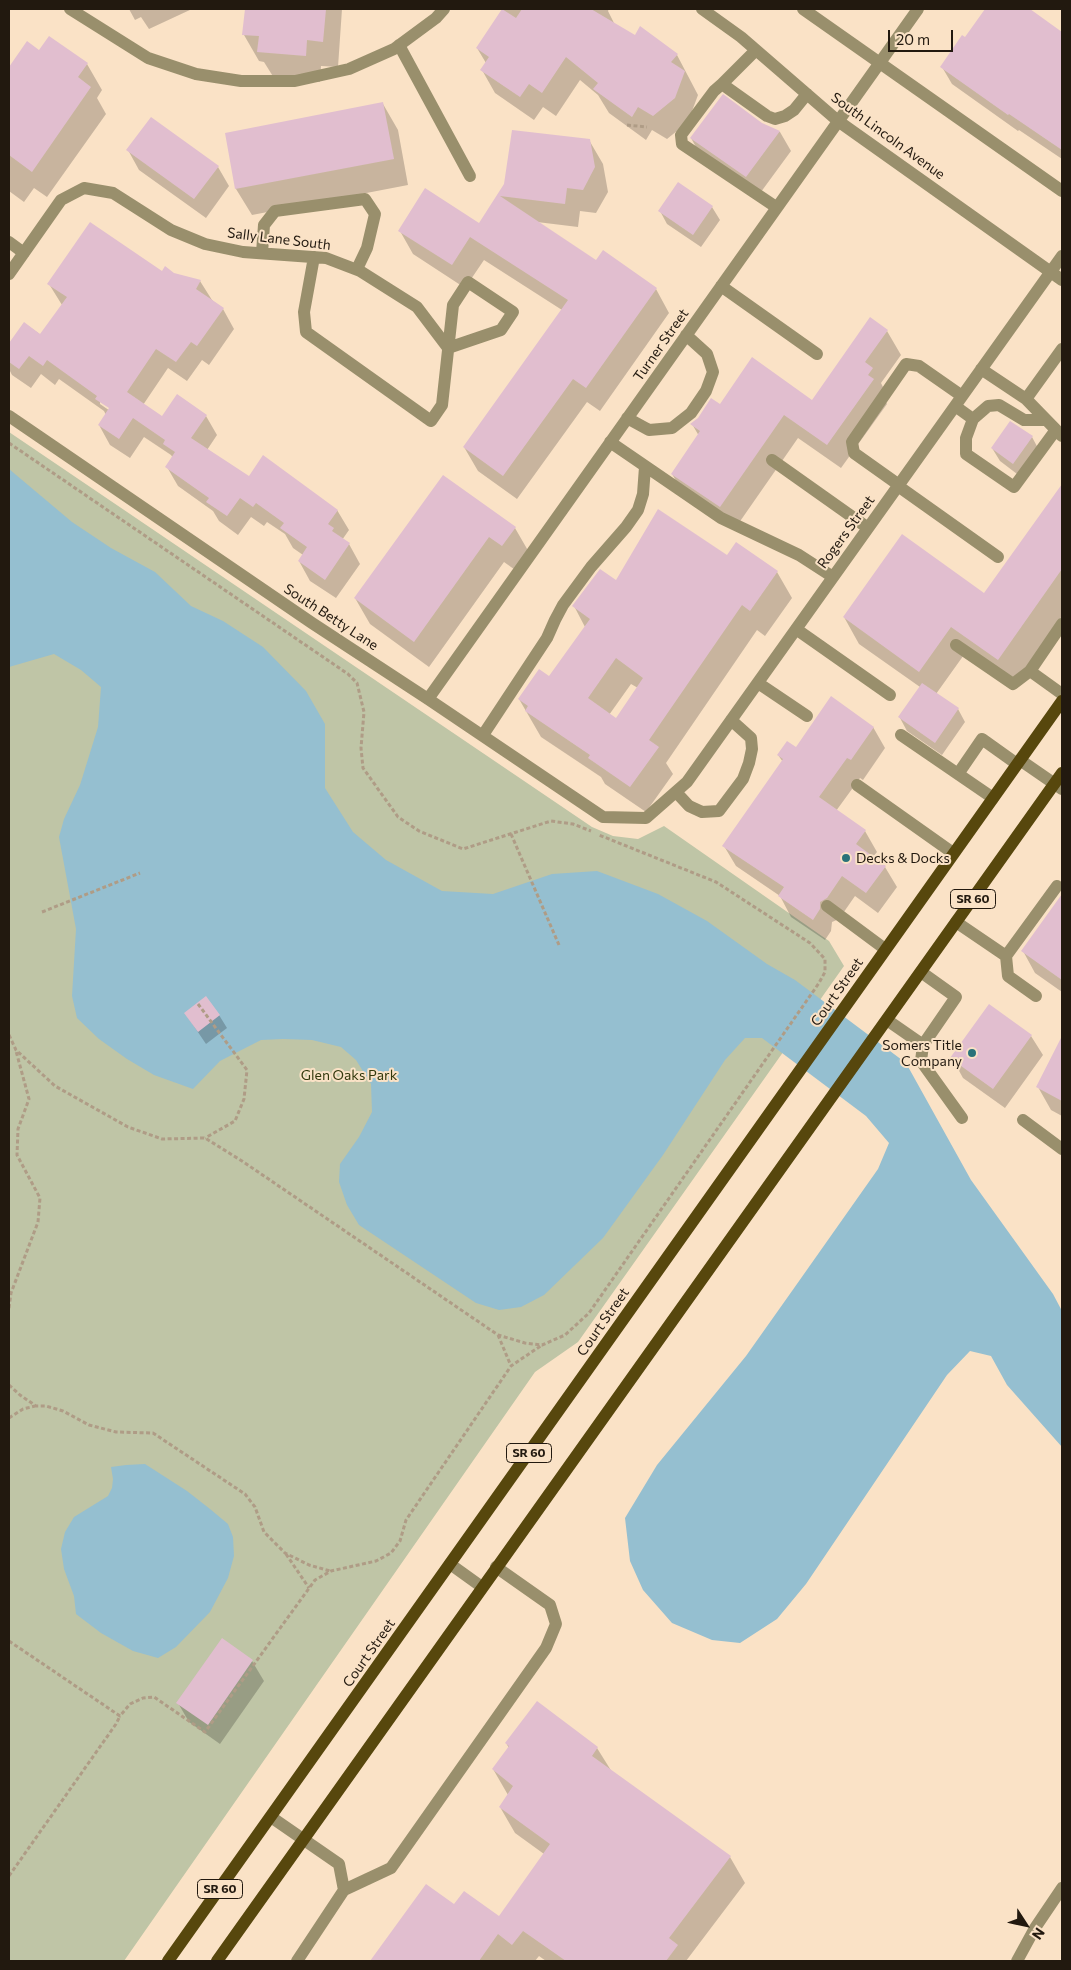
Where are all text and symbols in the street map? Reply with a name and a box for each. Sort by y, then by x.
scale bar [891,20,956,52]
text: 20 m [896,30,930,48]
street label: South Lincoln Avenue [828,89,948,183]
street label: Sally Lane South [226,224,332,254]
street label: Turner Street [630,306,692,384]
street label: Rogers Street [814,492,878,572]
street label: South Betty Lane [281,580,381,654]
place label: Decks & Docks [856,850,950,866]
marker: Decks & Docks [840,852,852,864]
road number: SR 60 [950,890,996,909]
street label: Court Street [807,955,867,1029]
place label: Somers Title Company [882,1037,962,1070]
marker: Somers Title Company [966,1047,978,1059]
park label: Glen Oaks Park [301,1067,397,1083]
street label: Court Street [573,1285,633,1359]
road number: SR 60 [506,1444,552,1462]
street label: Court Street [339,1616,399,1690]
road number: SR 60 [198,1880,242,1898]
north arrow [1001,1900,1051,1950]
text: N [1029,1925,1049,1943]

